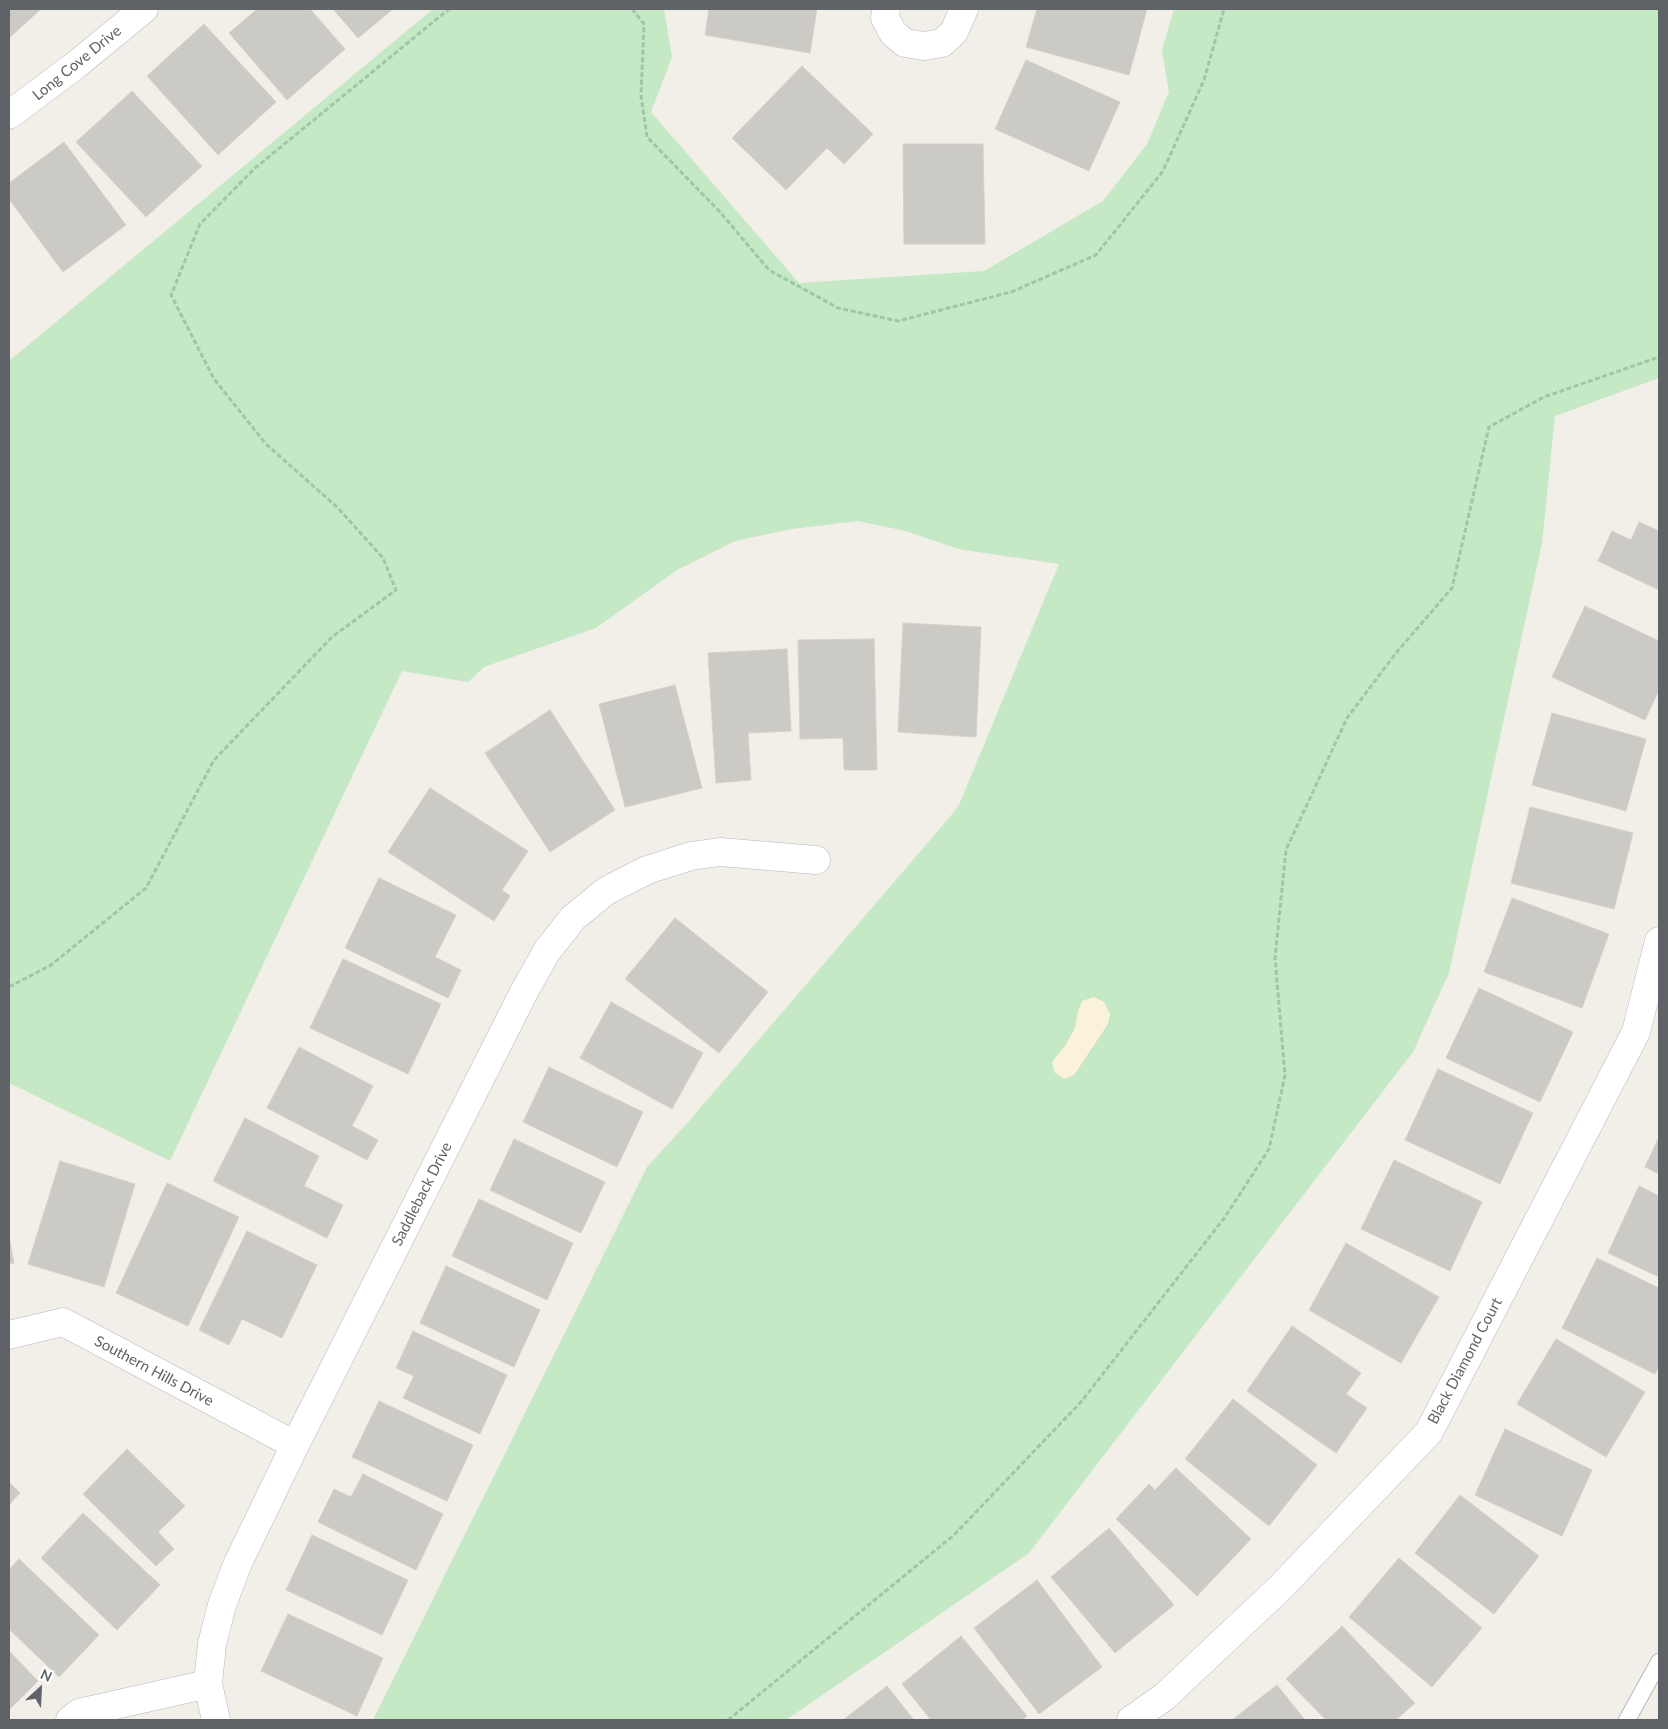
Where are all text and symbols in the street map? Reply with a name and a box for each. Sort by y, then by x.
street label: Long Cove Drive [29,22,125,104]
street label: Saddleback Drive [388,1139,456,1249]
street label: Black Diamond Court [1424,1295,1506,1427]
street label: Southern Hills Drive [91,1332,217,1410]
north arrow [15,1664,65,1714]
text: N [38,1665,55,1685]

